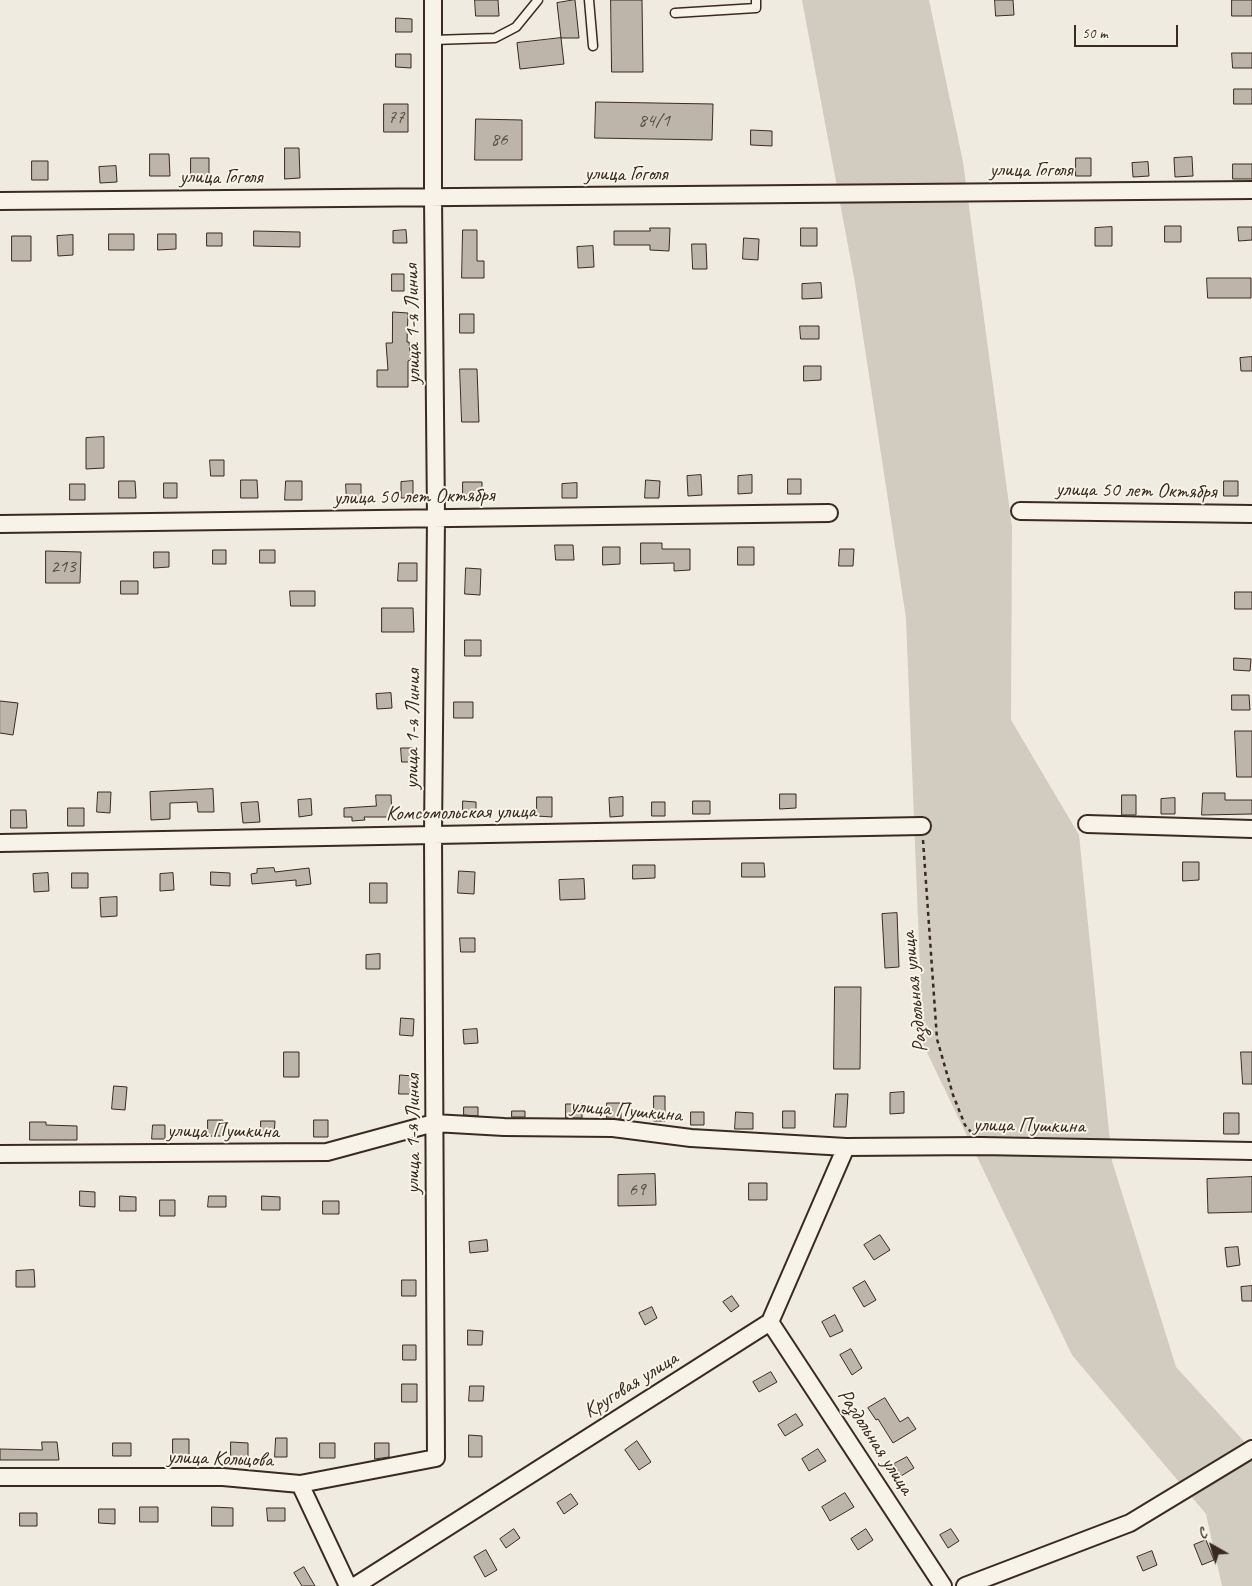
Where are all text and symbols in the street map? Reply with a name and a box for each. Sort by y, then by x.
scale bar [1077,15,1181,47]
text: 50 m [1082,24,1108,43]
house number: 77 [387,107,405,129]
house number: 84/1 [638,110,670,132]
house number: 86 [490,129,508,151]
street label: улица Гоголя [989,157,1073,183]
street label: улица Гоголя [584,161,668,187]
street label: улица Гоголя [179,164,263,190]
street label: улица 1-я Линия [399,264,427,384]
street label: улица 50 лет Октября [1055,477,1217,505]
street label: улица 50 лет Октября [333,483,495,511]
house number: 213 [50,556,76,578]
street label: улица 1-я Линия [399,669,427,789]
street label: Комсомольская улица [386,799,536,827]
street label: Раздольная улица [896,930,934,1054]
street label: улица 1-я Линия [400,1074,426,1194]
street label: улица Пушкина [569,1094,683,1128]
street label: улица Пушкина [973,1112,1085,1140]
street label: улица Пушкина [167,1118,279,1144]
house number: 69 [628,1179,646,1201]
street label: Круговая улица [579,1346,683,1424]
street label: Раздольная улица [831,1384,919,1500]
street label: улица Кольцова [167,1445,273,1473]
north arrow [1187,1521,1237,1571]
text: С [1195,1525,1210,1543]

